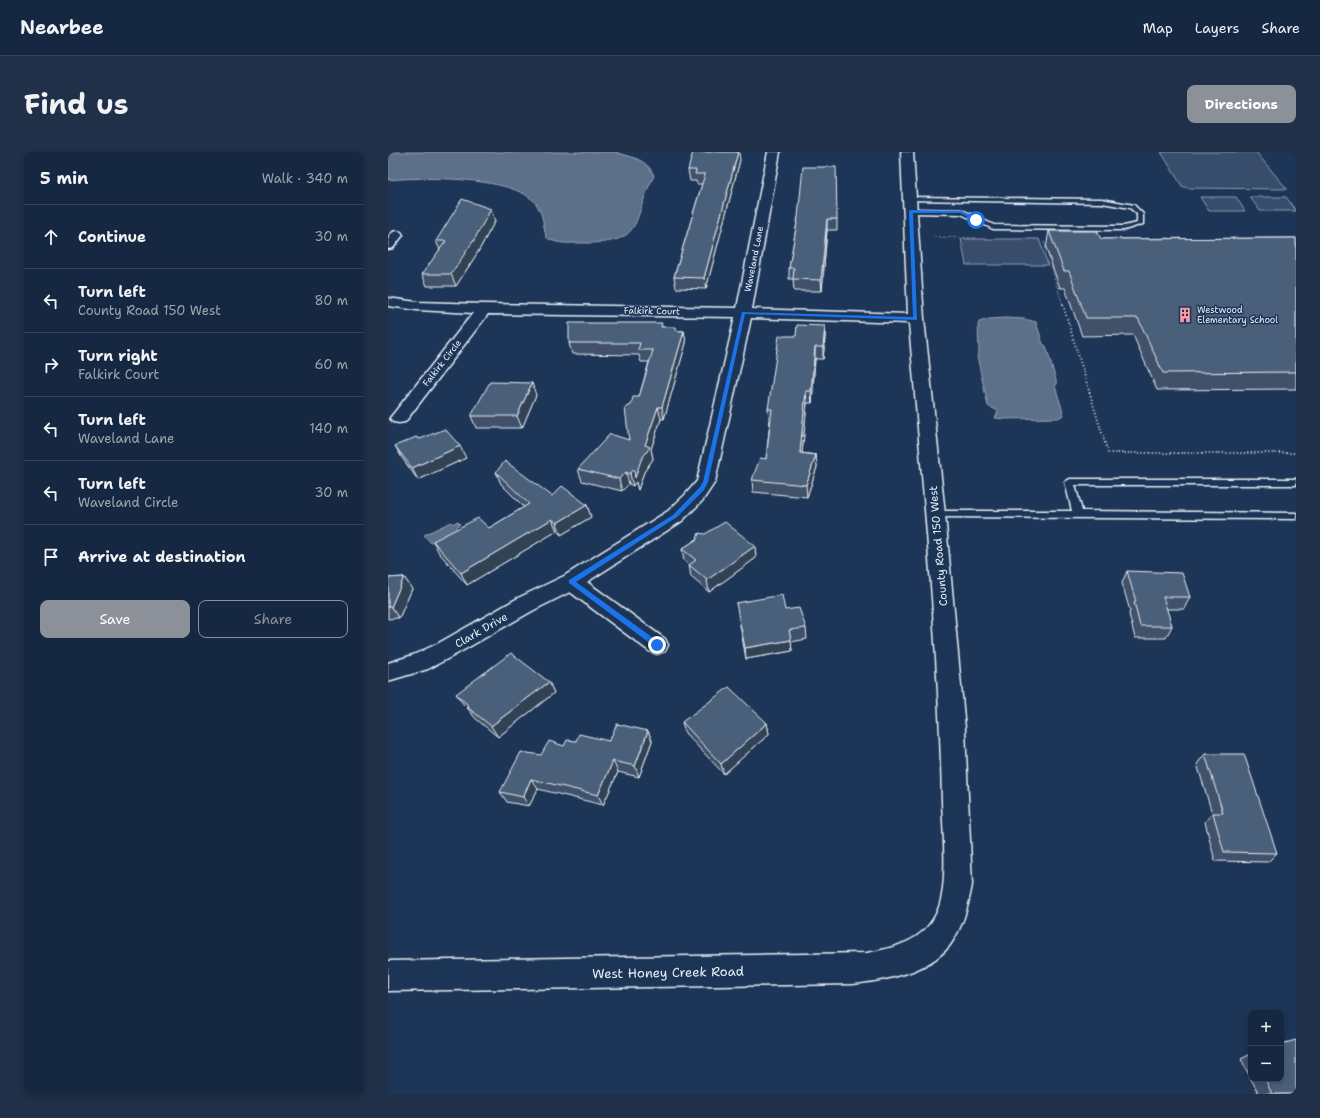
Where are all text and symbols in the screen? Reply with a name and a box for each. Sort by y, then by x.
text: Nearbee [20,15,104,40]
text: Map [1143,19,1173,37]
text: Layers [1195,19,1239,37]
text: Share [1261,19,1300,37]
text: Find us [24,85,129,123]
button: Directions [1187,85,1296,123]
text: 5 min [40,167,88,189]
text: Walk · 340 m [262,170,348,187]
route start [967,211,985,229]
street label: Waveland Lane [742,225,766,293]
icon: ahead [40,226,62,248]
text: Continue [78,227,146,247]
text: 30 m [314,228,348,245]
text: Turn left [78,282,146,302]
icon: left [40,290,62,312]
text: 80 m [314,292,348,309]
text: County Road 150 West [78,302,221,319]
place label: Westwood Elementary School [1197,304,1278,326]
street label: Falkirk Court [624,305,680,317]
building icon: Westwood Elementary School [1176,306,1194,324]
street label: Falkirk Circle [420,337,464,389]
text: Turn right [78,346,158,366]
icon: right [40,354,62,376]
text: 60 m [315,356,348,373]
text: Falkirk Court [78,366,159,383]
text: Turn left [78,410,146,430]
icon: left [40,418,62,440]
text: 140 m [309,420,348,437]
text: Waveland Lane [78,430,174,447]
text: Turn left [78,474,146,494]
icon: left [40,482,62,504]
text: 30 m [314,484,348,501]
street label: County Road 150 West [926,485,951,607]
text: Waveland Circle [78,494,178,511]
icon: arrive [40,546,62,568]
text: Arrive at destination [78,547,246,567]
button: Save [40,600,190,638]
button: Share [198,600,348,638]
street label: Clark Drive [452,609,510,652]
route end [648,636,666,654]
street label: West Honey Creek Road [592,963,744,982]
map controls [1248,1010,1284,1082]
button: + [1248,1010,1284,1046]
button: − [1248,1046,1284,1082]

